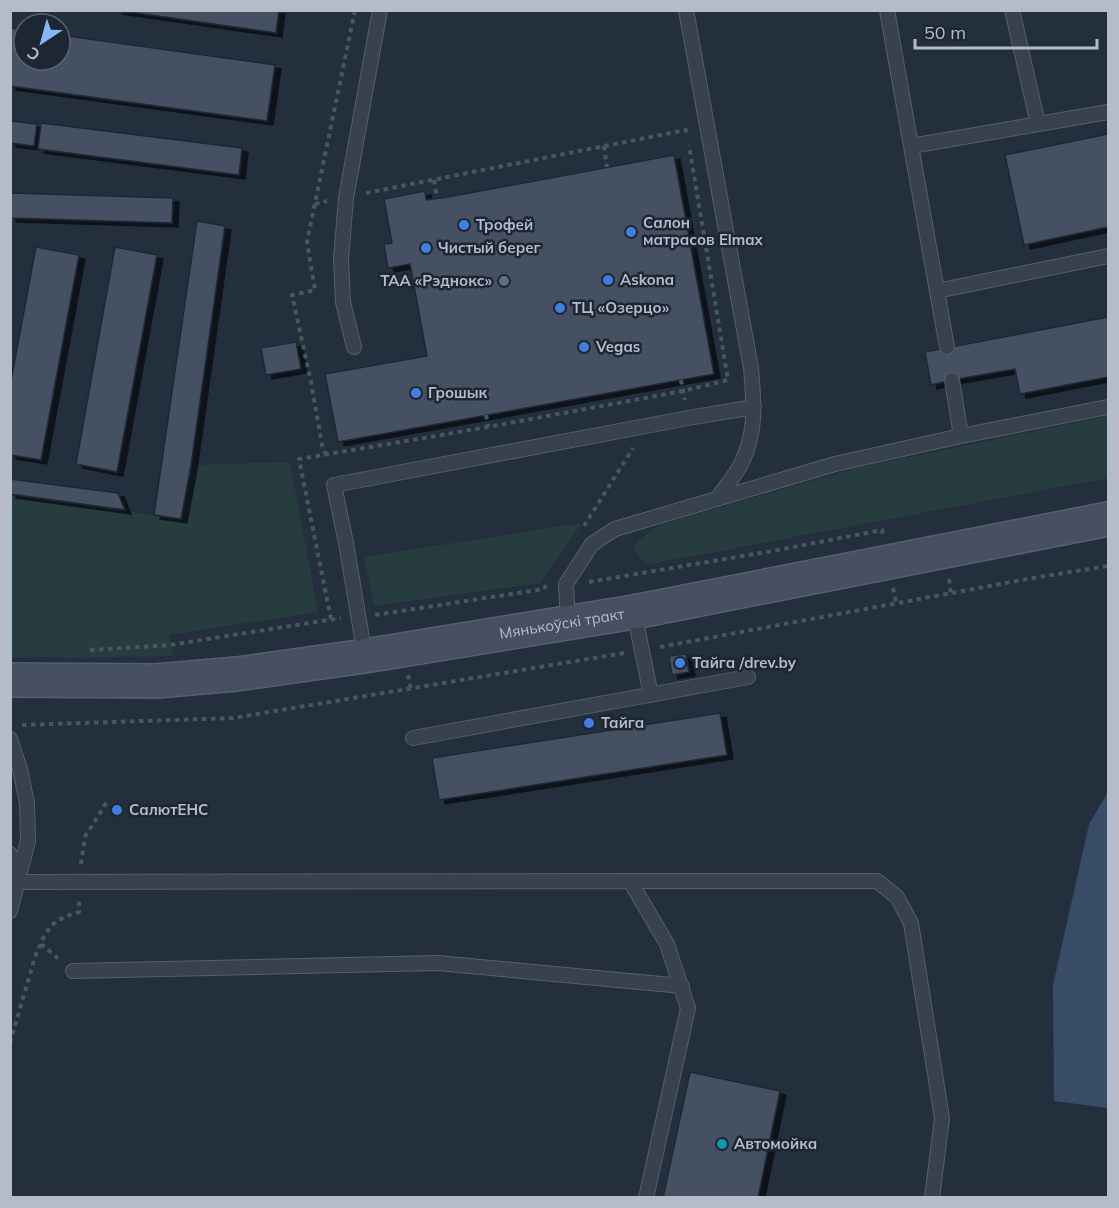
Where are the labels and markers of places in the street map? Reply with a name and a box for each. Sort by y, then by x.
place label: Салон матрасов Elmax [643,213,764,249]
place label: Трофей [476,215,533,234]
marker: Трофей [457,218,471,232]
marker: Салон матрасов Elmax [624,225,638,239]
place label: Чистый берег [438,238,541,257]
marker: Чистый берег [419,241,433,255]
place label: Askona [620,270,674,289]
place label: ТАА «Рэднокс» [380,271,493,290]
marker: Askona [601,273,615,287]
marker: ТАА «Рэднокс» [497,274,511,288]
place label: ТЦ «Озерцо» [572,298,670,317]
marker: ТЦ «Озерцо» [553,301,567,315]
place label: Vegas [595,337,640,356]
marker: Vegas [577,340,591,354]
place label: Грошык [428,383,488,402]
marker: Грошык [409,386,423,400]
place label: Тайга /drev.by [692,653,797,672]
marker: Тайга /drev.by [673,656,687,670]
place label: Тайга [601,713,644,732]
marker: Тайга [582,716,596,730]
place label: СалютЕНС [129,800,208,819]
marker: СалютЕНС [110,803,124,817]
place label: Автомойка [734,1134,817,1153]
marker: Автомойка [715,1137,729,1151]

